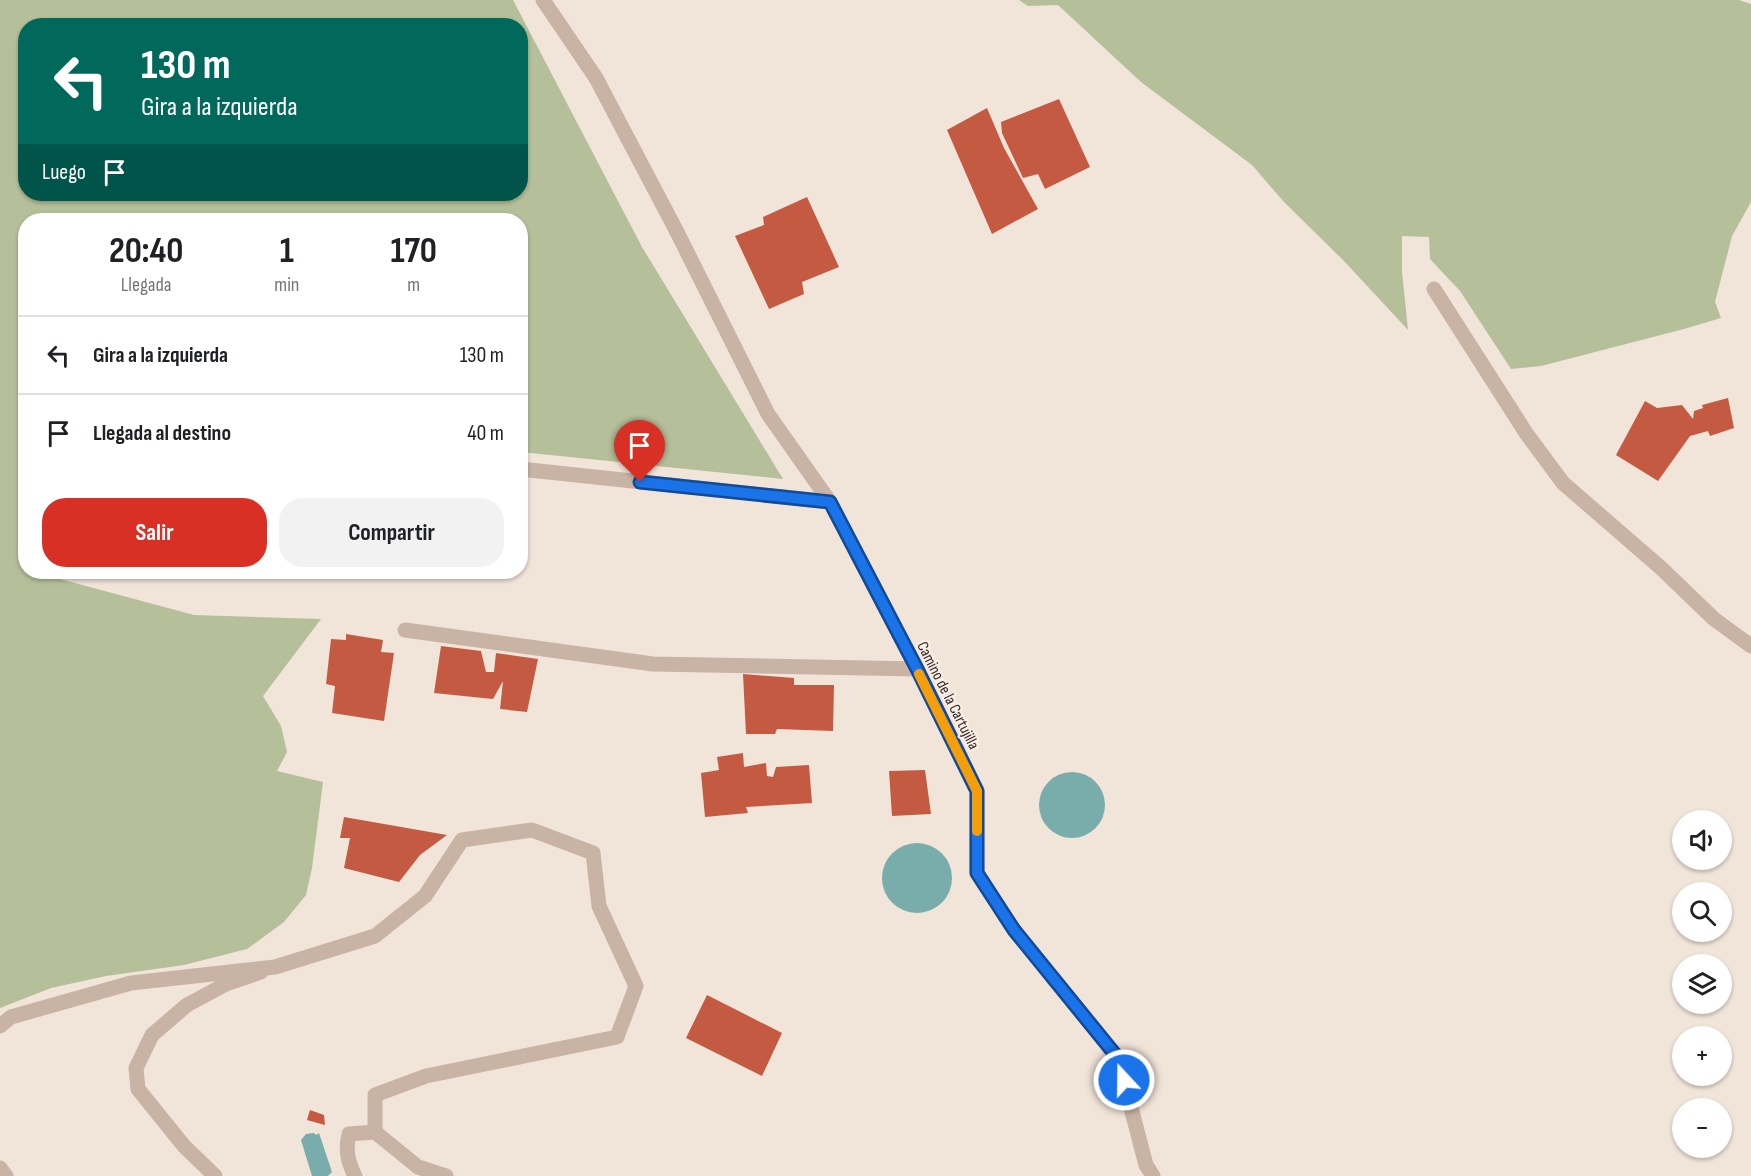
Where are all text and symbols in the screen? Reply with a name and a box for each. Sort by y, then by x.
text: 130 m [141,40,231,91]
icon: left [42,42,120,120]
text: Gira a la izquierda [141,91,298,123]
icon: arrive [98,156,131,189]
text: Luego [42,159,86,186]
text: 20:40 [109,230,183,273]
text: 1 [280,230,294,273]
text: 170 [390,230,437,273]
text: Llegada [121,273,171,297]
text: min [274,273,299,297]
text: m [407,273,420,297]
icon: left [42,339,75,372]
text: Gira a la izquierda [93,342,228,369]
text: 130 m [460,342,504,369]
icon: arrive [42,417,75,450]
text: Llegada al destino [93,420,231,447]
text: 40 m [467,420,504,447]
pin [614,420,665,482]
icon: arrive [623,429,656,462]
button: Salir [42,498,267,567]
button: Compartir [279,498,504,567]
street label: Camino de la Cartujilla [912,639,983,753]
map controls [1672,810,1732,1158]
button: sound [1672,810,1732,870]
button: search [1672,882,1732,942]
button: layers [1672,954,1732,1014]
button: + [1672,1026,1732,1086]
position arrow [1092,1048,1156,1112]
button: − [1672,1098,1732,1158]

